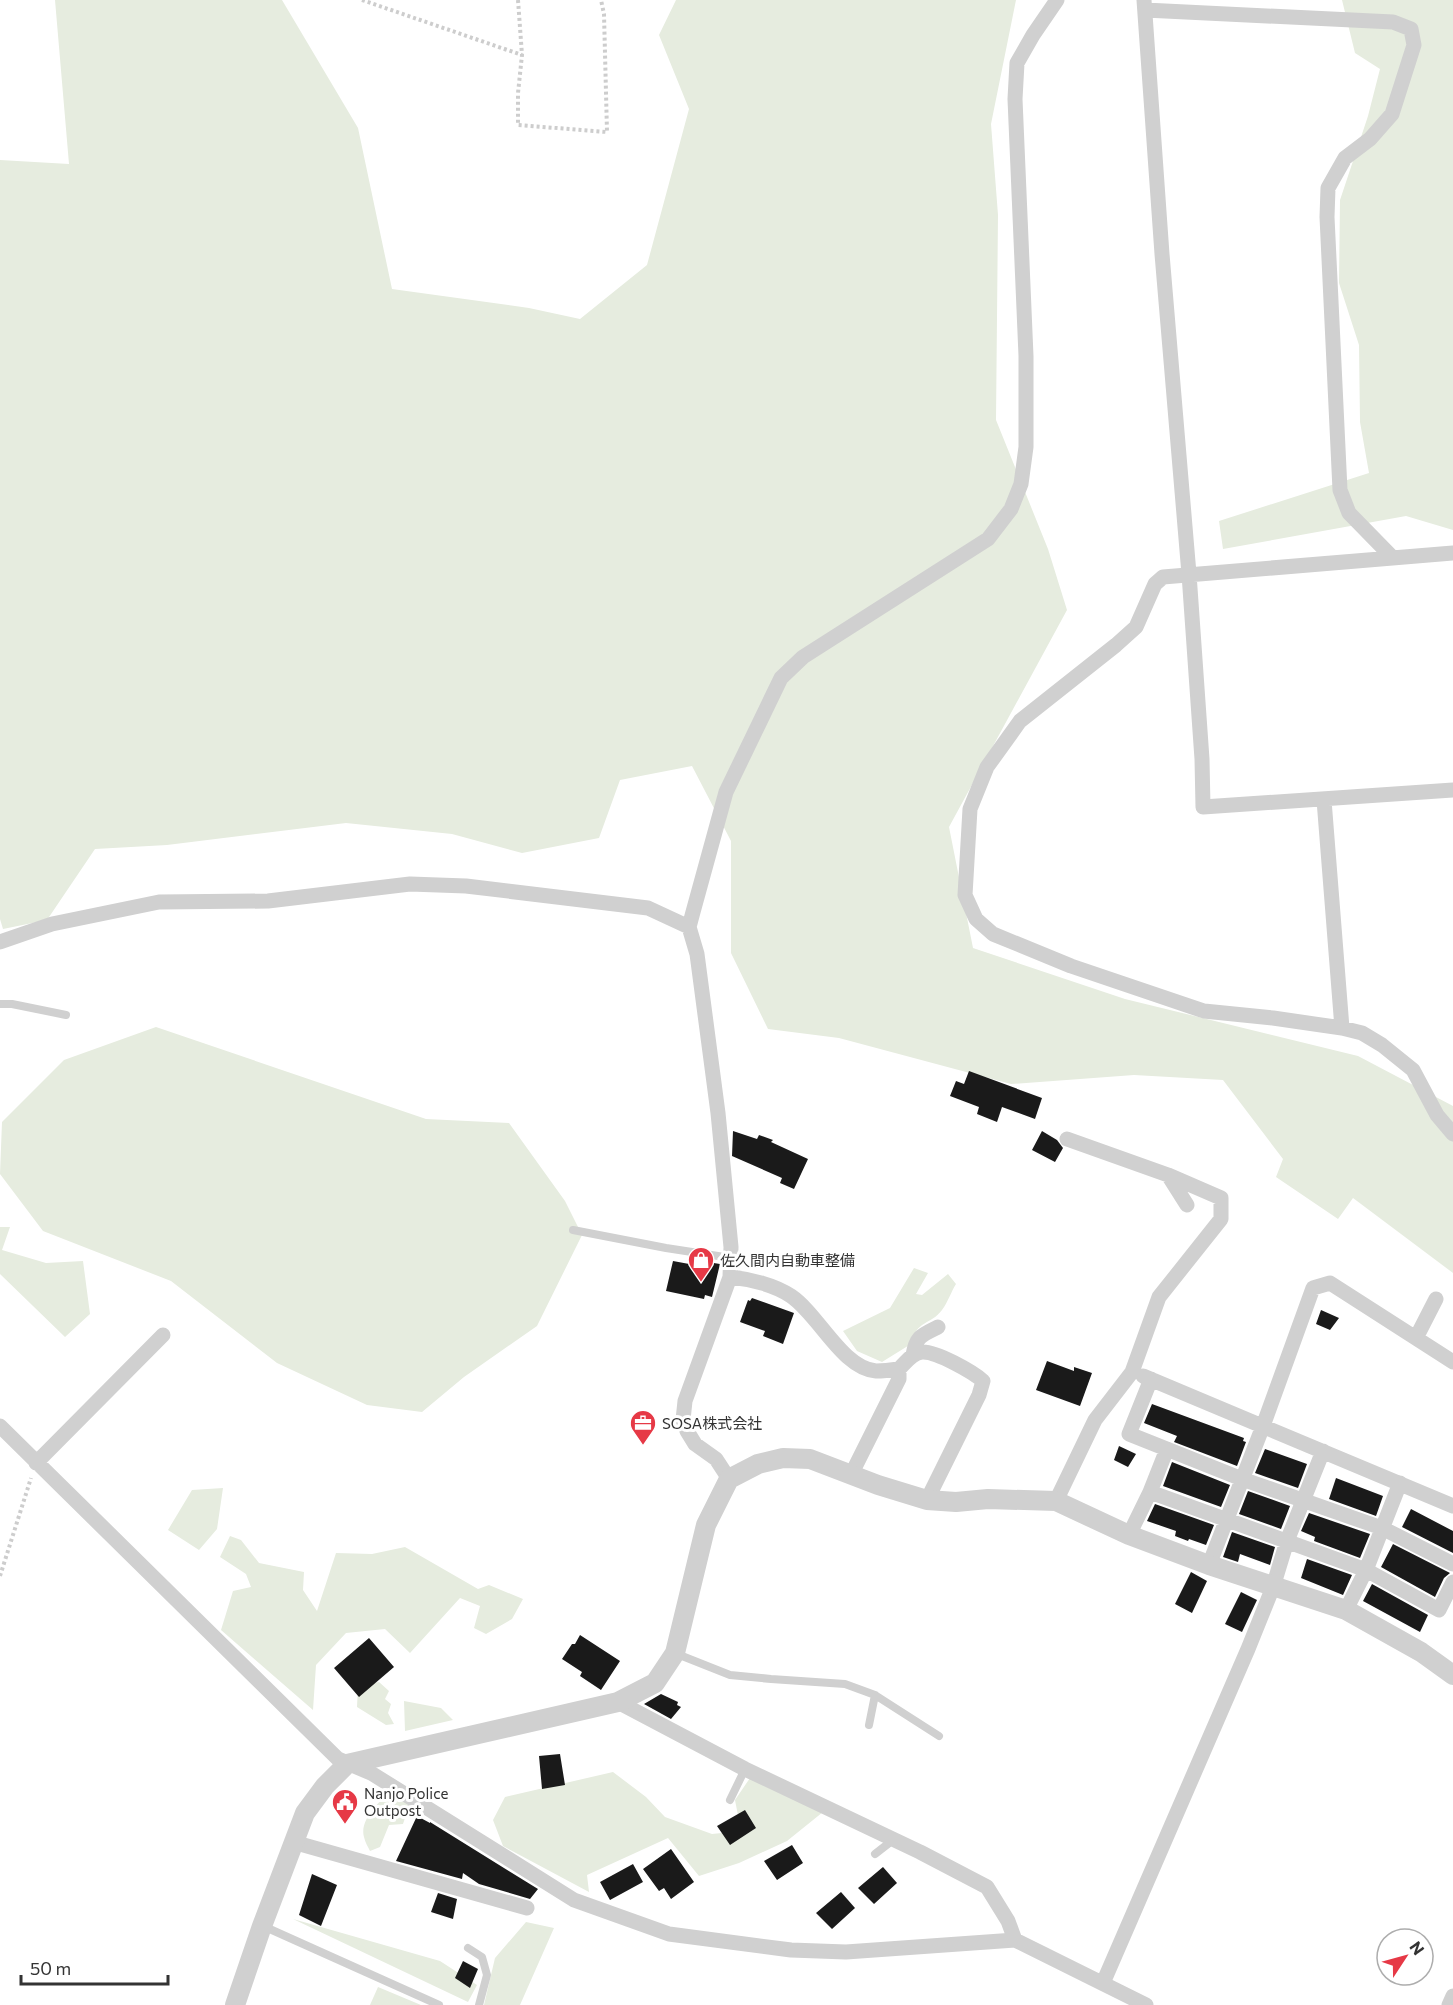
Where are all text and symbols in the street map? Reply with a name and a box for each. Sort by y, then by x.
shop icon: 佐久間内自動車整備 [686,1245,716,1283]
place label: 佐久間内自動車整備 [720,1251,855,1269]
office icon: SOSA株式会社 [628,1408,658,1446]
place label: SOSA株式会社 [662,1414,762,1432]
place label: Nanjo Police Outpost [364,1784,449,1819]
public building icon: Nanjo Police Outpost [330,1787,360,1825]
north arrow [1375,1927,1435,1987]
text: N [1406,1937,1429,1958]
scale bar [21,1948,168,1986]
text: 50 m [30,1957,71,1979]

